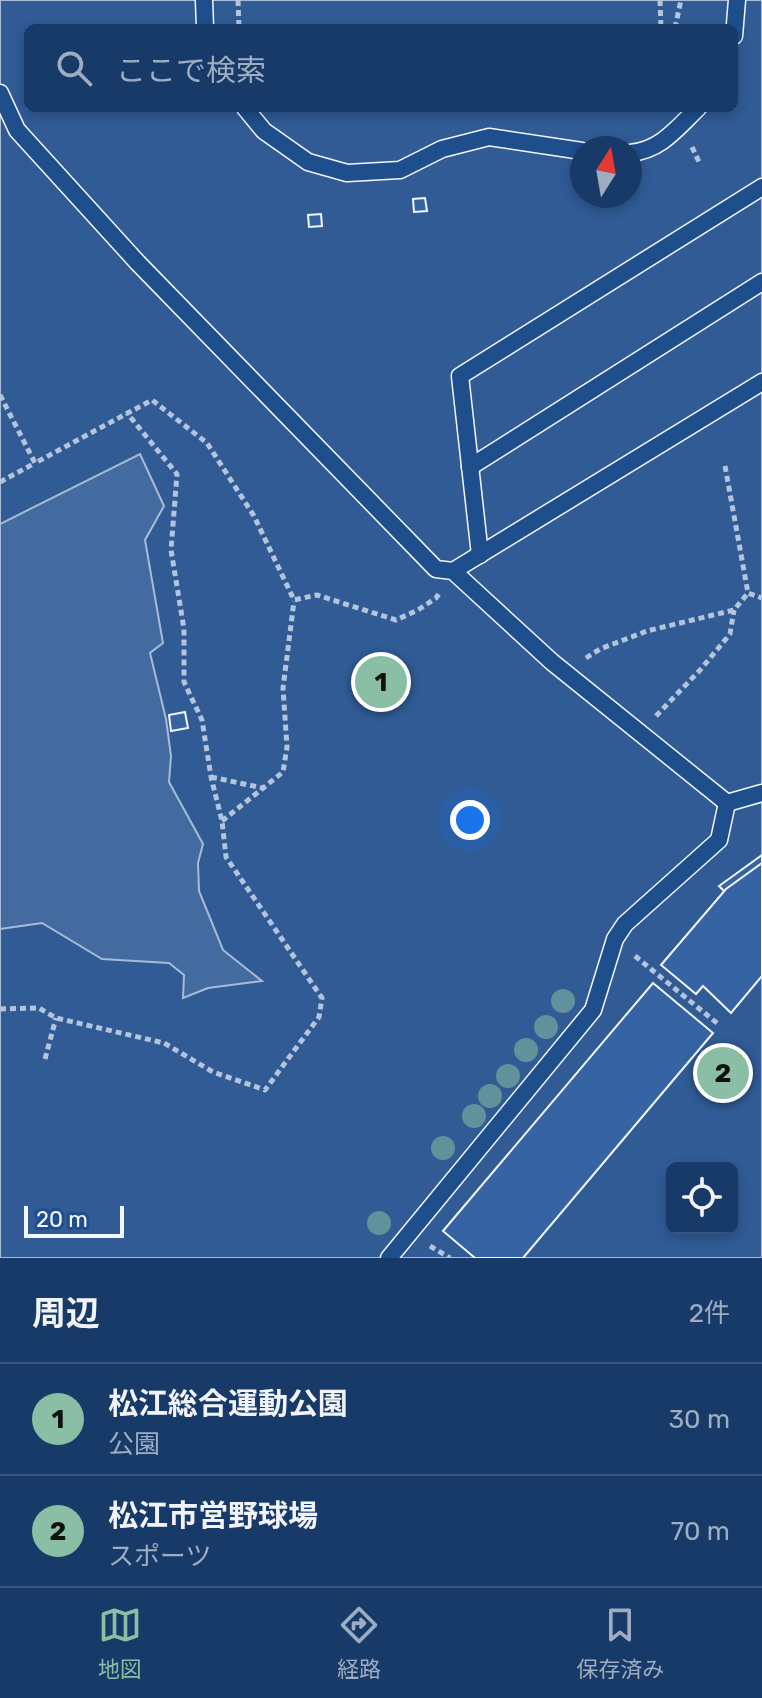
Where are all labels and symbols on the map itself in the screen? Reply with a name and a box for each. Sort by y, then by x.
north arrow [570,136,642,208]
pin: 1 [355,652,407,712]
your location [450,800,490,840]
pin: 2 [697,1043,749,1103]
scale bar [24,1202,124,1238]

